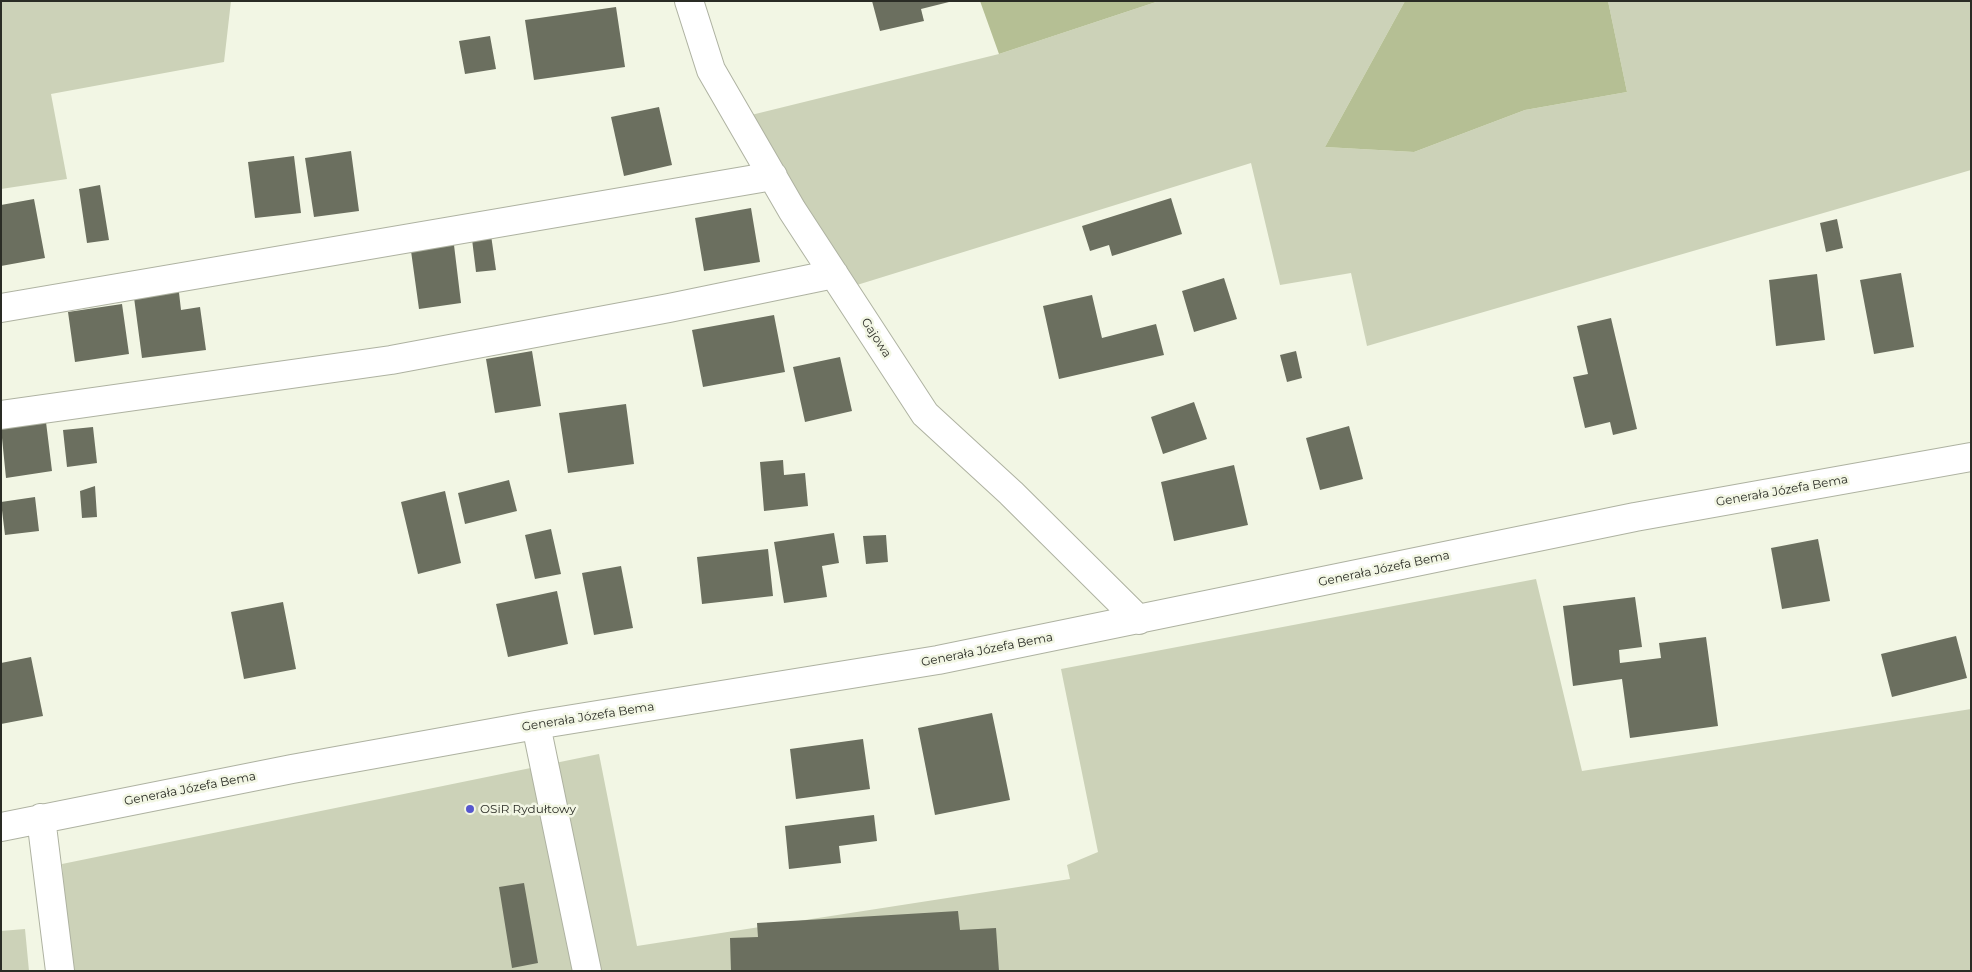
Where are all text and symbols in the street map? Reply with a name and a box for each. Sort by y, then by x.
street label: Gajowa [858,315,894,361]
street label: Generała Józefa Bema [1715,472,1849,510]
street label: Generała Józefa Bema [1317,548,1451,590]
street label: Generała Józefa Bema [920,630,1054,670]
street label: Generała Józefa Bema [521,699,655,735]
street label: Generała Józefa Bema [123,769,257,809]
place label: OSiR Rydułtowy [480,802,576,816]
marker: OSiR Rydułtowy [464,803,476,815]

